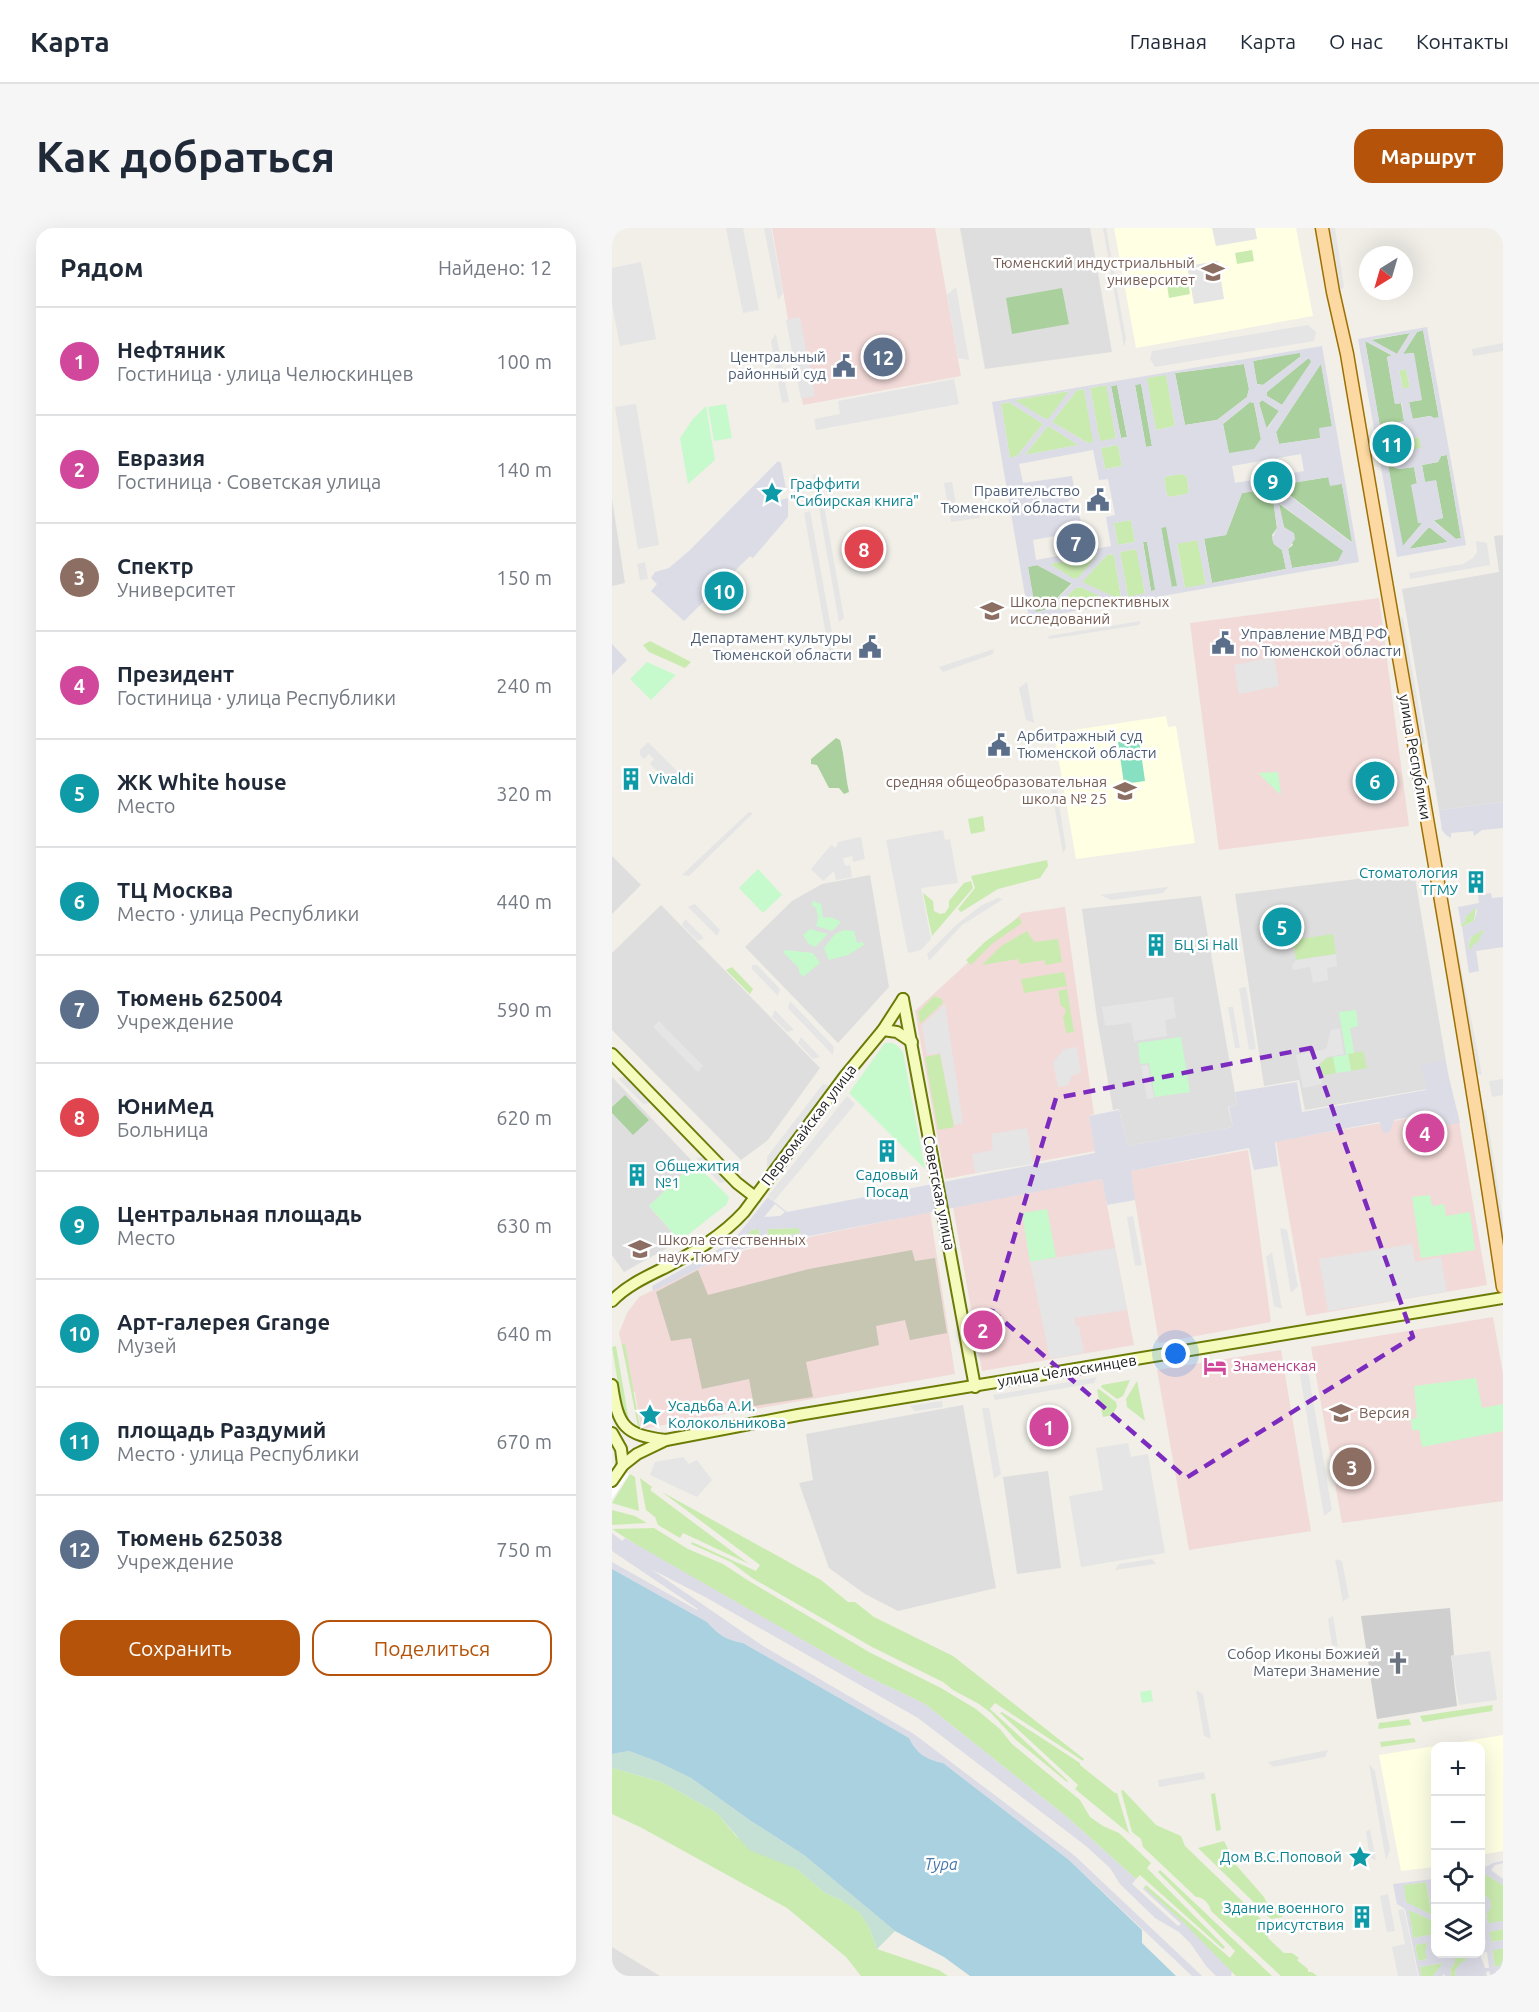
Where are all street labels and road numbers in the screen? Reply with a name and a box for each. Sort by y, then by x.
street label: улица Республики [1396,693,1435,821]
street label: Первомайская улица [758,1061,860,1188]
street label: Советская улица [920,1134,959,1252]
street label: улица Челюскинцев [996,1351,1138,1390]

